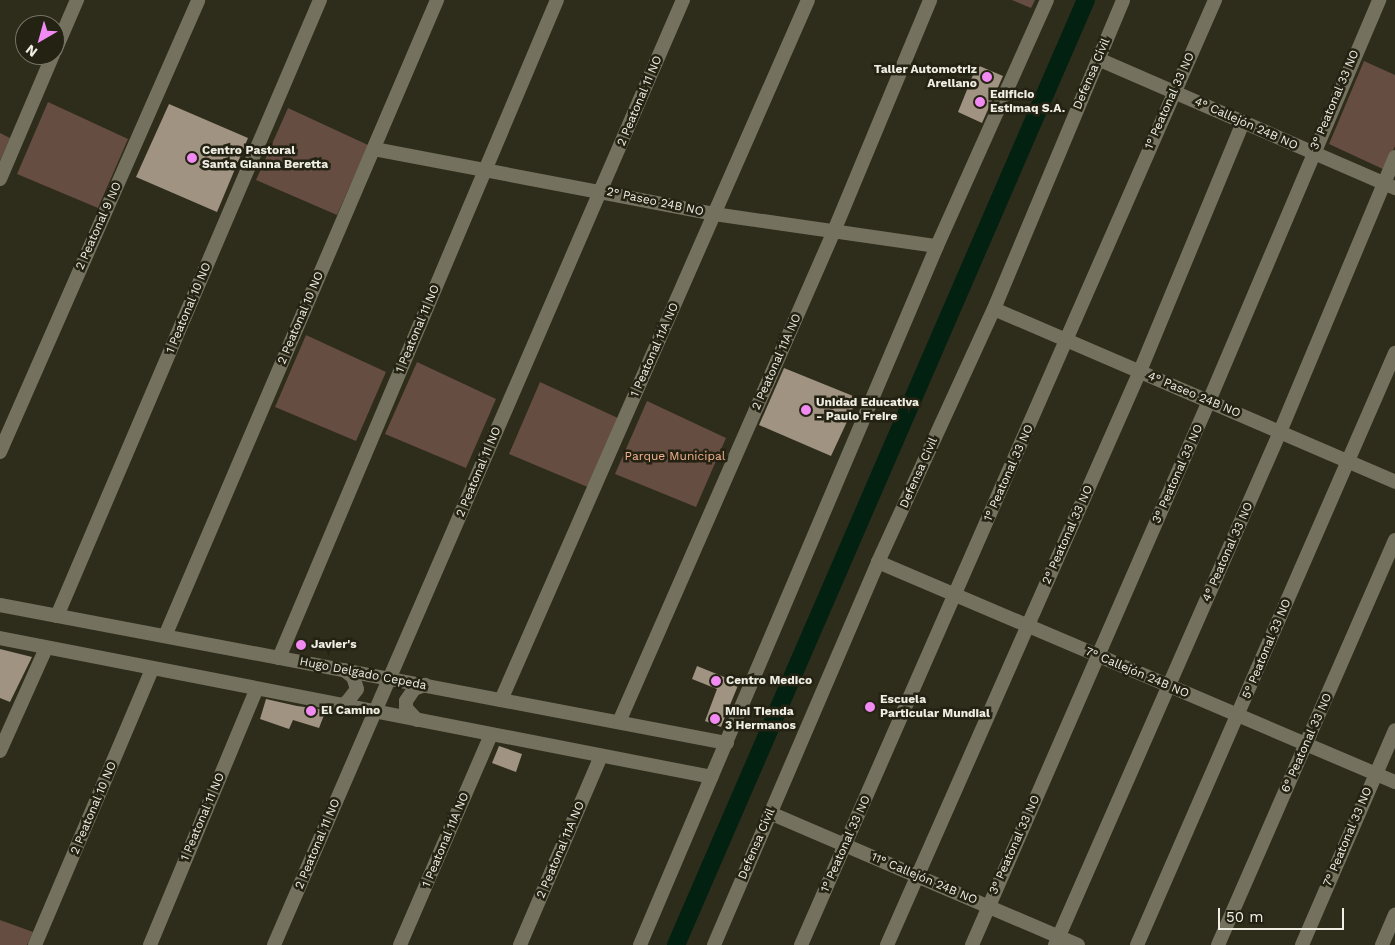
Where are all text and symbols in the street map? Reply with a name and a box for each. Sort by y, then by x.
north arrow [15,15,65,65]
street label: Defensa Civil [1070,36,1114,112]
text: N [22,42,40,61]
street label: 3° Peatonal 33 NO [1307,48,1363,152]
street label: 1° Peatonal 33 NO [1142,50,1198,152]
street label: 2 Peatonal 11 NO [614,53,666,149]
place label: Taller Automotriz Arellano [873,63,977,91]
marker: Taller Automotriz Arellano [981,71,993,83]
place label: Edificio Estimaq S.A. [990,88,1065,116]
street label: 4° Callejón 24B NO [1192,95,1300,153]
marker: Edificio Estimaq S.A. [974,96,986,108]
place label: Centro Pastoral Santa Gianna Beretta [202,144,328,172]
marker: Centro Pastoral Santa Gianna Beretta [186,152,198,164]
street label: 2 Peatonal 9 NO [73,180,125,272]
street label: 2° Paseo 24B NO [605,185,705,219]
street label: 1 Peatonal 10 NO [163,260,215,356]
street label: 2 Peatonal 10 NO [275,269,327,367]
street label: 1 Peatonal 11 NO [393,283,443,375]
street label: 1 Peatonal 11A NO [628,300,682,400]
street label: 2 Peatonal 11A NO [749,311,805,413]
street label: 4° Paseo 24B NO [1145,369,1243,421]
place label: Unidad Educativa - Paulo Freire [816,396,919,424]
marker: Unidad Educativa - Paulo Freire [800,404,812,416]
street label: 1° Peatonal 33 NO [981,422,1037,524]
street label: 3° Peatonal 33 NO [1150,422,1206,526]
street label: 2 Peatonal 11 NO [453,424,505,520]
street label: Defensa Civil [897,435,941,511]
park label: Parque Municipal [625,450,725,464]
street label: 2° Peatonal 33 NO [1040,483,1096,587]
street label: 4° Peatonal 33 NO [1200,500,1256,604]
street label: 5° Peatonal 33 NO [1239,597,1295,701]
place label: Javier's [311,638,357,652]
marker: Javier's [295,639,307,651]
street label: 7° Callejón 24B NO [1083,645,1191,701]
street label: Hugo Delgado Cepeda [298,655,428,693]
place label: Centro Medico [726,674,812,688]
marker: Centro Medico [710,675,722,687]
street label: 6° Peatonal 33 NO [1279,691,1335,795]
place label: Escuela Particular Mundial [880,693,990,721]
marker: Escuela Particular Mundial [864,701,876,713]
place label: El Camino [321,704,380,718]
marker: El Camino [305,705,317,717]
place label: Mini Tienda 3 Hermanos [725,705,796,733]
marker: Mini Tienda 3 Hermanos [709,713,721,725]
street label: 2 Peatonal 10 NO [68,759,120,857]
street label: 1 Peatonal 11 NO [178,771,228,863]
street label: 7° Peatonal 33 NO [1320,785,1376,889]
street label: 1 Peatonal 11A NO [419,790,473,890]
street label: 1° Peatonal 33 NO [818,793,874,895]
street label: 3° Peatonal 33 NO [987,793,1043,897]
street label: 2 Peatonal 11 NO [292,796,344,892]
street label: 2 Peatonal 11A NO [534,799,588,901]
street label: Defensa Civil [735,806,779,882]
street label: 11° Callejón 24B NO [869,850,979,908]
scale bar [1220,898,1346,930]
text: 50 m [1226,908,1263,926]

